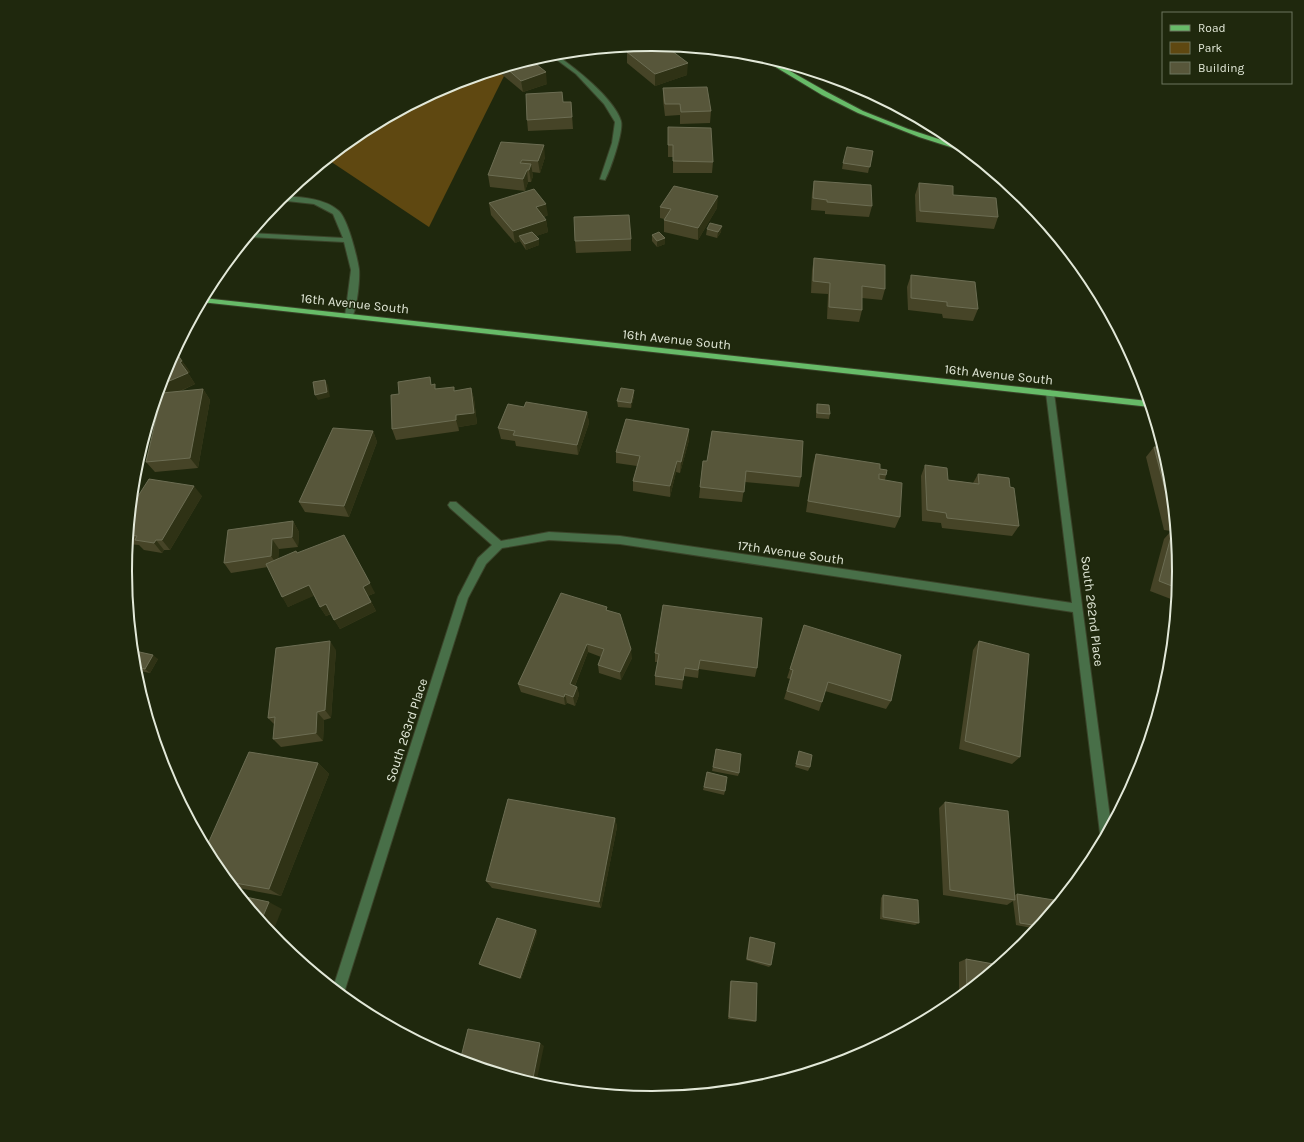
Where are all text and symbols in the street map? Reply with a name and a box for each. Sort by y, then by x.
legend [1162,12,1292,84]
text: Road [1198,21,1226,35]
text: Park [1198,41,1223,55]
text: Building [1198,61,1245,75]
street label: 16th Avenue South [300,290,410,317]
street label: 16th Avenue South [622,326,732,353]
street label: 16th Avenue South [944,361,1054,388]
street label: 17th Avenue South [737,538,845,567]
street label: South 262nd Place [1078,555,1107,667]
street label: South 263rd Place [383,676,430,784]

